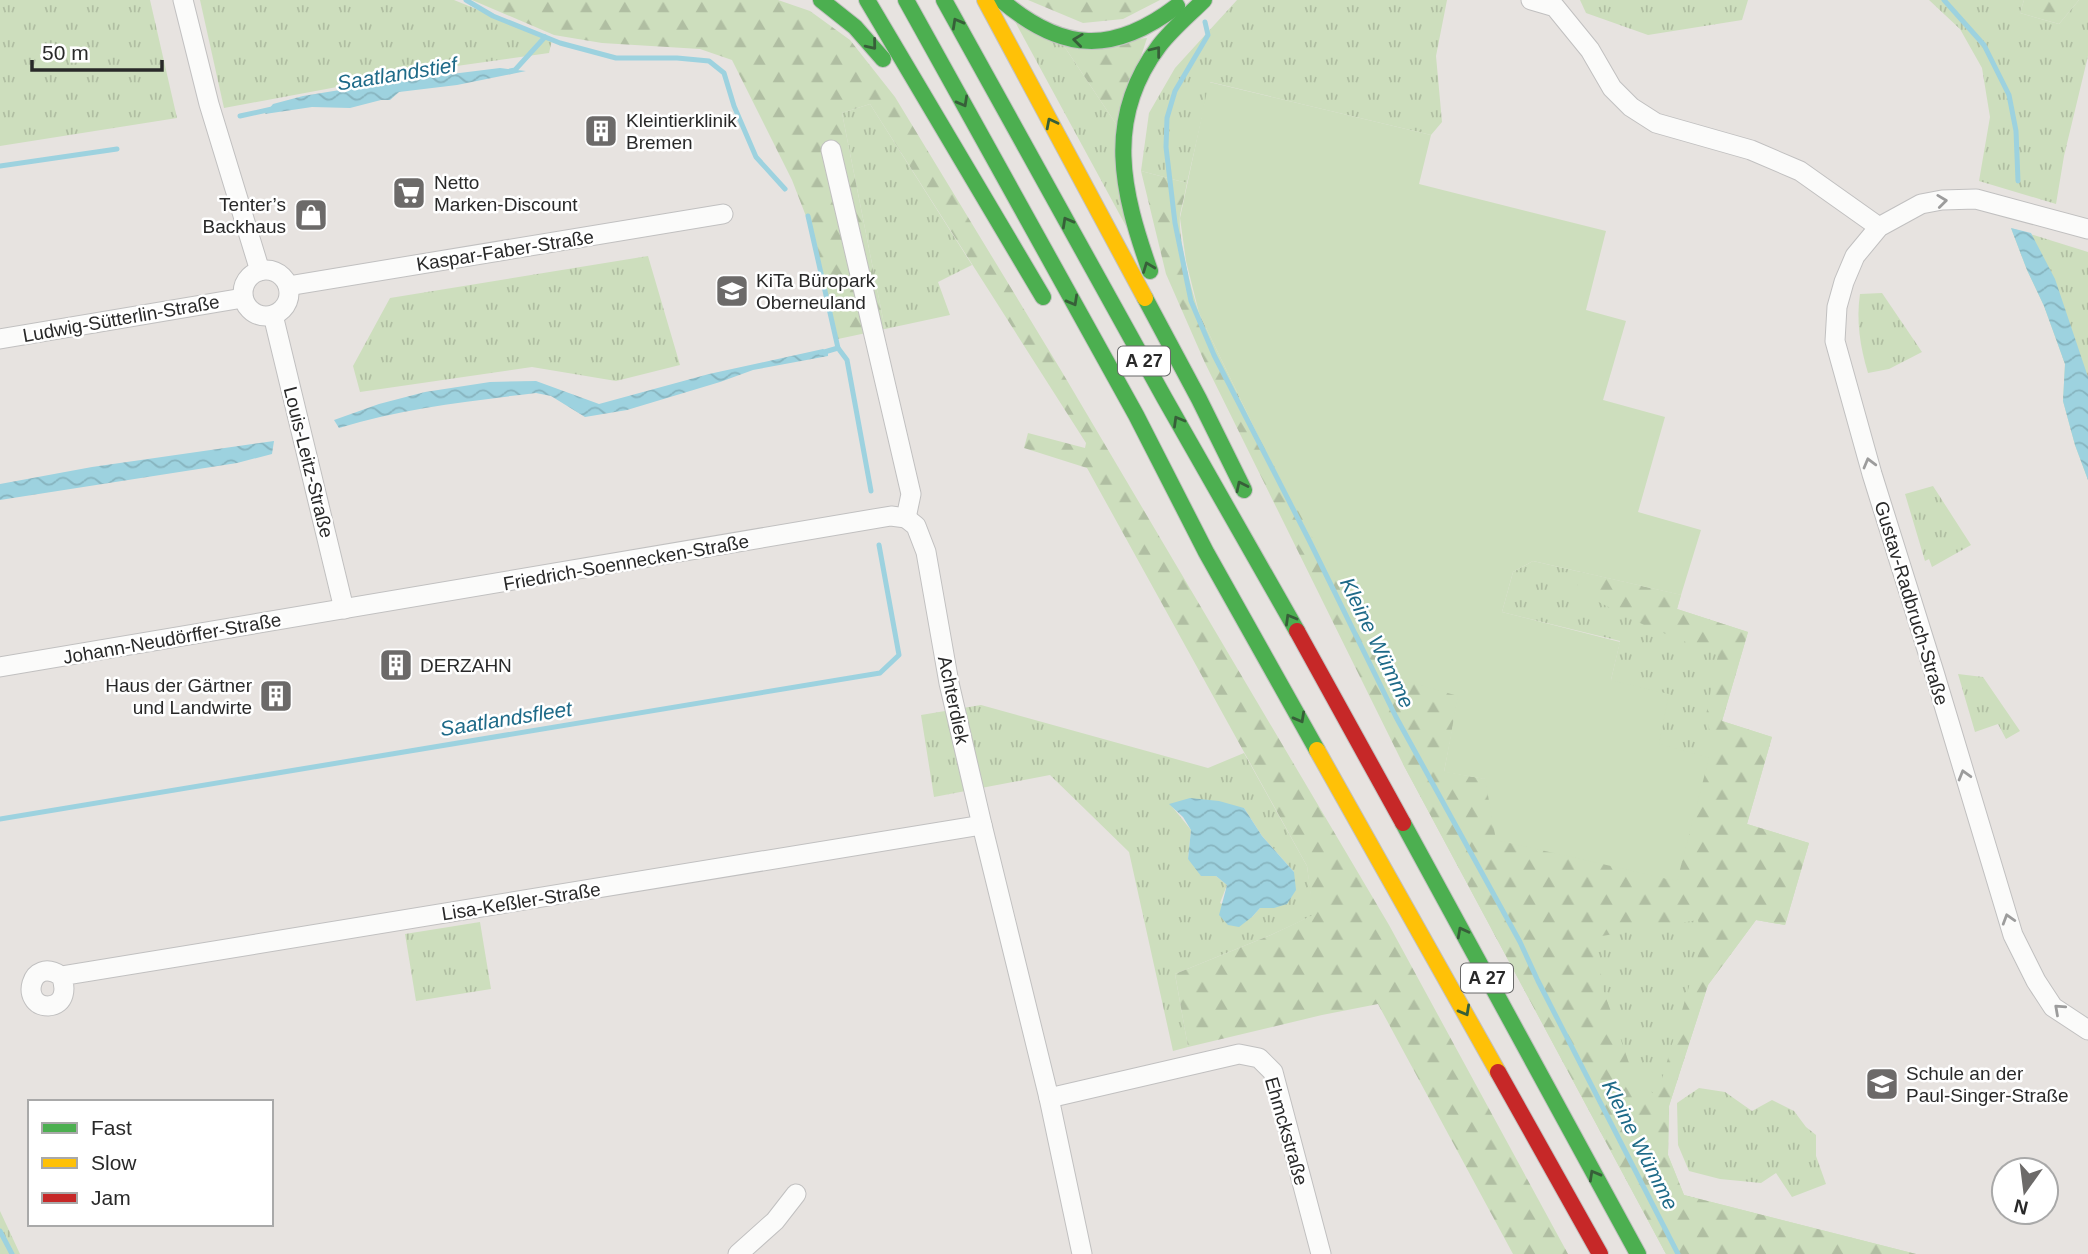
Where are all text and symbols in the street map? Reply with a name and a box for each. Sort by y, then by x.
one-way arrow [952,18,965,30]
scale bar [32,28,161,72]
one-way arrow [1072,32,1084,47]
one-way arrow [864,36,876,49]
text: 50 m [42,41,89,64]
one-way arrow [1147,46,1160,59]
water label: Saatlandstief [335,52,461,94]
one-way arrow [955,95,968,108]
place label: Kleintierklinik Bremen [626,110,737,153]
building icon: Kleintierklinik Bremen [582,112,620,150]
one-way arrow [1046,117,1060,130]
place label: Netto Marken-Discount [434,172,578,215]
supermarket icon: Netto Marken-Discount [390,174,428,212]
place label: Tenter’s Backhaus [203,194,286,237]
one-way arrow [1936,194,1947,209]
shop icon: Tenter’s Backhaus [292,196,330,234]
one-way arrow [1062,217,1075,229]
street label: Kaspar-Faber-Straße [415,226,595,275]
one-way arrow [1143,261,1157,273]
place label: KiTa Büropark Oberneuland [756,270,876,313]
school or university icon: KiTa Büropark Oberneuland [713,272,751,310]
street label: Ludwig-Sütterlin-Straße [21,291,221,346]
one-way arrow [1065,294,1078,307]
road number: A 27 [1118,346,1170,376]
street label: Louis-Leitz-Straße [280,384,337,540]
one-way arrow [1173,415,1186,428]
one-way arrow [1863,458,1877,470]
one-way arrow [1236,481,1250,493]
street label: Gustav-Radbruch-Straße [1870,499,1953,708]
street label: Friedrich-Soennecken-Straße [502,531,751,594]
water label: Kleine Wümme [1336,574,1419,712]
street label: Johann-Neudörffer-Straße [61,609,283,668]
one-way arrow [1285,613,1298,626]
building icon: DERZAHN [377,646,415,684]
street label: Achterdiek [934,654,973,747]
place label: DERZAHN [420,655,512,676]
place label: Haus der Gärtner und Landwirte [105,675,253,718]
building icon: Haus der Gärtner und Landwirte [257,677,295,715]
water label: Saatlandsfleet [438,697,575,740]
one-way arrow [1292,710,1305,723]
one-way arrow [1957,769,1972,781]
street label: Lisa-Keßler-Straße [440,879,602,924]
one-way arrow [2001,914,2016,926]
one-way arrow [1457,927,1470,939]
road number: A 27 [1461,964,1513,993]
one-way arrow [1457,1004,1470,1017]
one-way arrow [2054,1005,2067,1017]
place label: Schule an der Paul-Singer-Straße [1906,1063,2069,1106]
school or university icon: Schule an der Paul-Singer-Straße [1863,1065,1901,1103]
street label: Ehmckstraße [1261,1074,1312,1188]
water label: Kleine Wümme [1598,1076,1683,1213]
legend [28,1100,273,1226]
text: Fast [91,1116,132,1139]
text: Slow [91,1151,137,1174]
north arrow [1990,1156,2060,1226]
one-way arrow [1589,1170,1602,1182]
text: Jam [91,1186,131,1209]
text: N [2012,1195,2030,1219]

